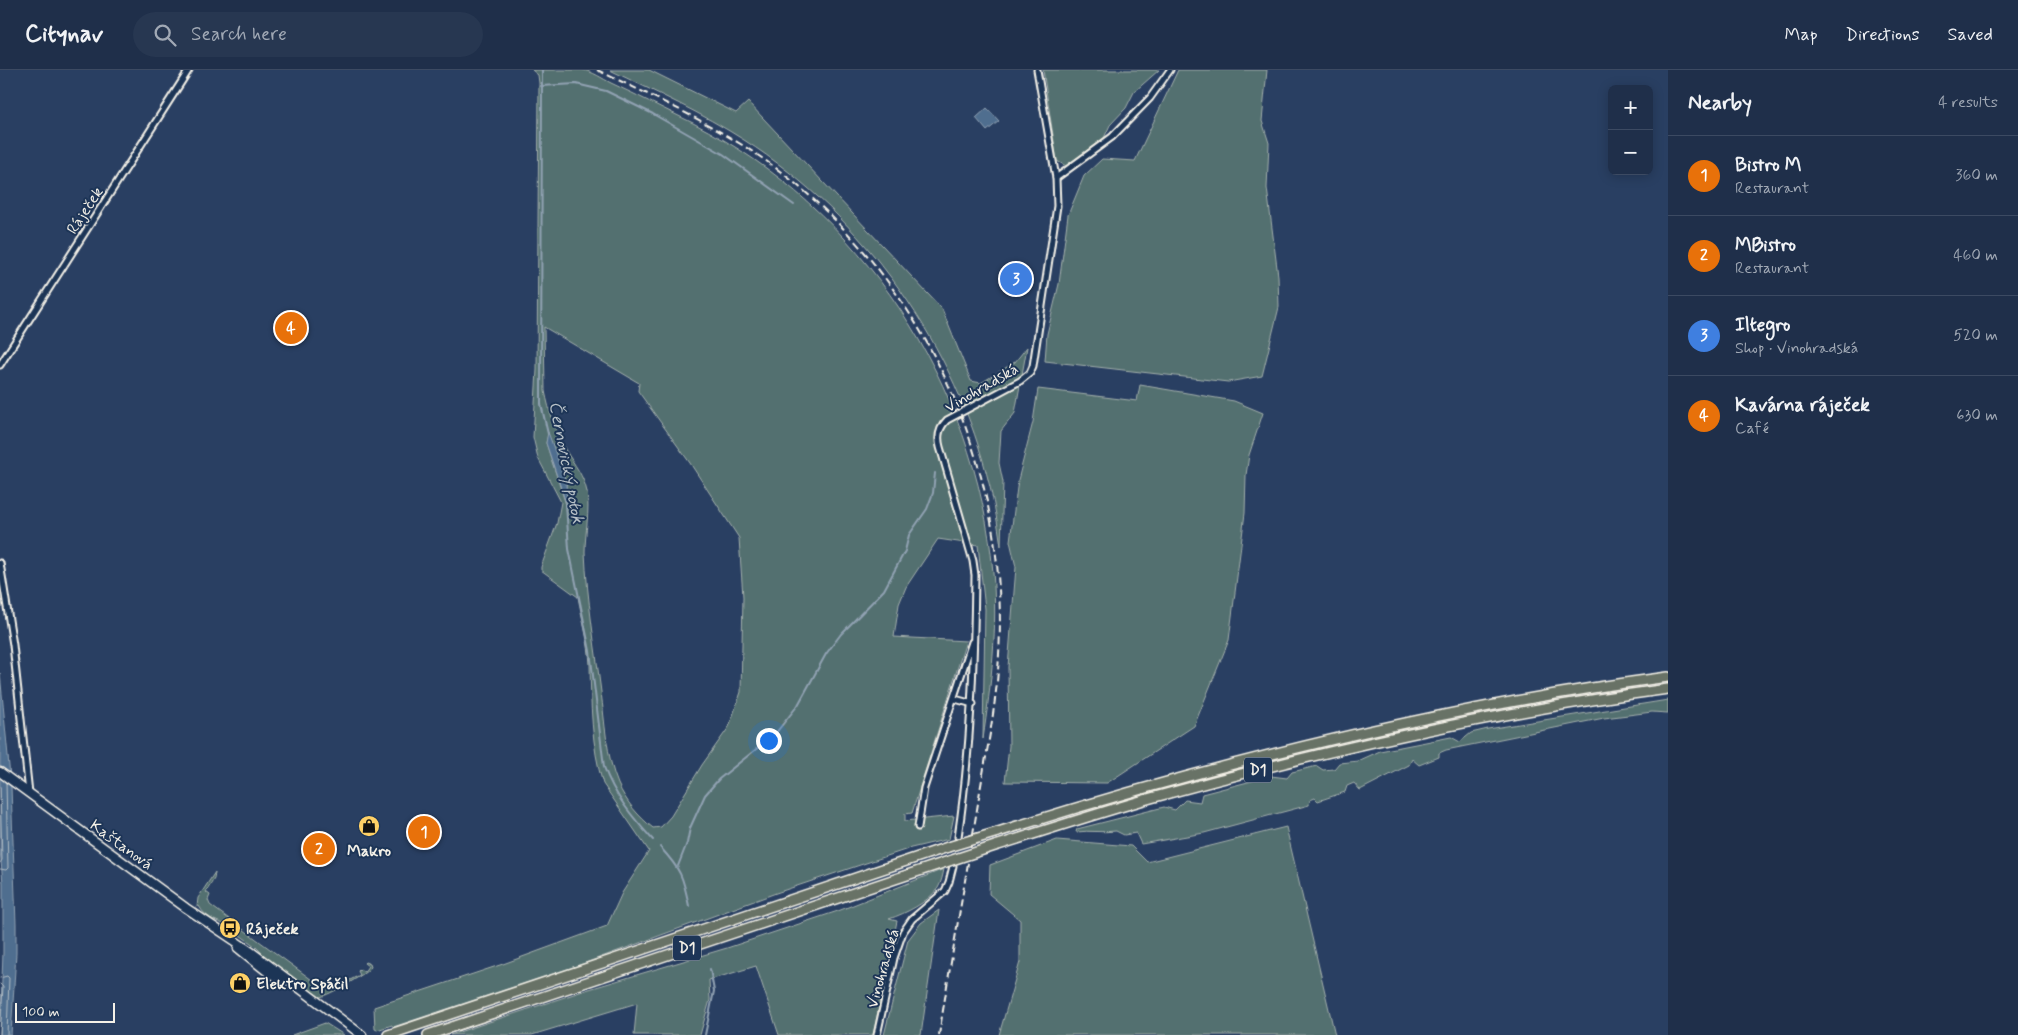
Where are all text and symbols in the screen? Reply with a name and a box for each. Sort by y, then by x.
search box [133,12,483,57]
text: Citynav [25,19,103,50]
icon: search [151,21,179,49]
text: Search here [191,22,287,47]
text: Map [1785,23,1818,47]
text: Directions [1846,23,1920,47]
text: Saved [1948,23,1993,47]
map controls [1608,85,1653,175]
button: + [1608,85,1653,130]
text: Nearby [1688,89,1752,117]
text: 4 results [1938,92,1998,113]
button: − [1608,130,1653,175]
text: Bistro M [1735,153,1801,178]
text: 1 [1700,165,1708,186]
text: 360 m [1955,165,1998,186]
text: Restaurant [1735,178,1809,199]
street label: Ráječek [62,183,108,239]
text: MBistro [1735,233,1796,258]
text: 2 [1700,245,1708,266]
text: 460 m [1953,245,1998,266]
text: Restaurant [1735,258,1809,279]
pin: 3 [1000,260,1032,298]
pin: 4 [275,309,307,347]
text: Iltegro [1735,313,1790,338]
text: 3 [1700,325,1708,346]
text: 520 m [1953,325,1998,346]
text: Shop · Vinohradská [1735,338,1858,359]
street label: Vinohradská [941,359,1022,418]
text: Kavárna ráječek [1735,393,1870,418]
water label: Černovický potok [542,399,590,526]
text: 4 [1699,405,1709,426]
text: 630 m [1956,405,1998,426]
text: Café [1735,418,1769,439]
your location [756,728,782,754]
road number: D1 [1244,758,1272,782]
pin: 1 [408,813,440,851]
shop icon: Makro [357,814,381,838]
street label: Kaštanová [85,815,157,875]
pin: 2 [303,830,335,868]
place label: Makro [347,841,391,862]
bus stop icon: Ráječek [218,916,242,940]
place label: Ráječek [246,919,299,940]
street label: Vinohradská [862,926,905,1011]
road number: D1 [673,936,701,960]
shop icon: Elektro Spáčil [228,971,252,995]
place label: Elektro Spáčil [256,974,348,995]
scale bar [15,1000,115,1023]
text: 100 m [22,1003,60,1021]

